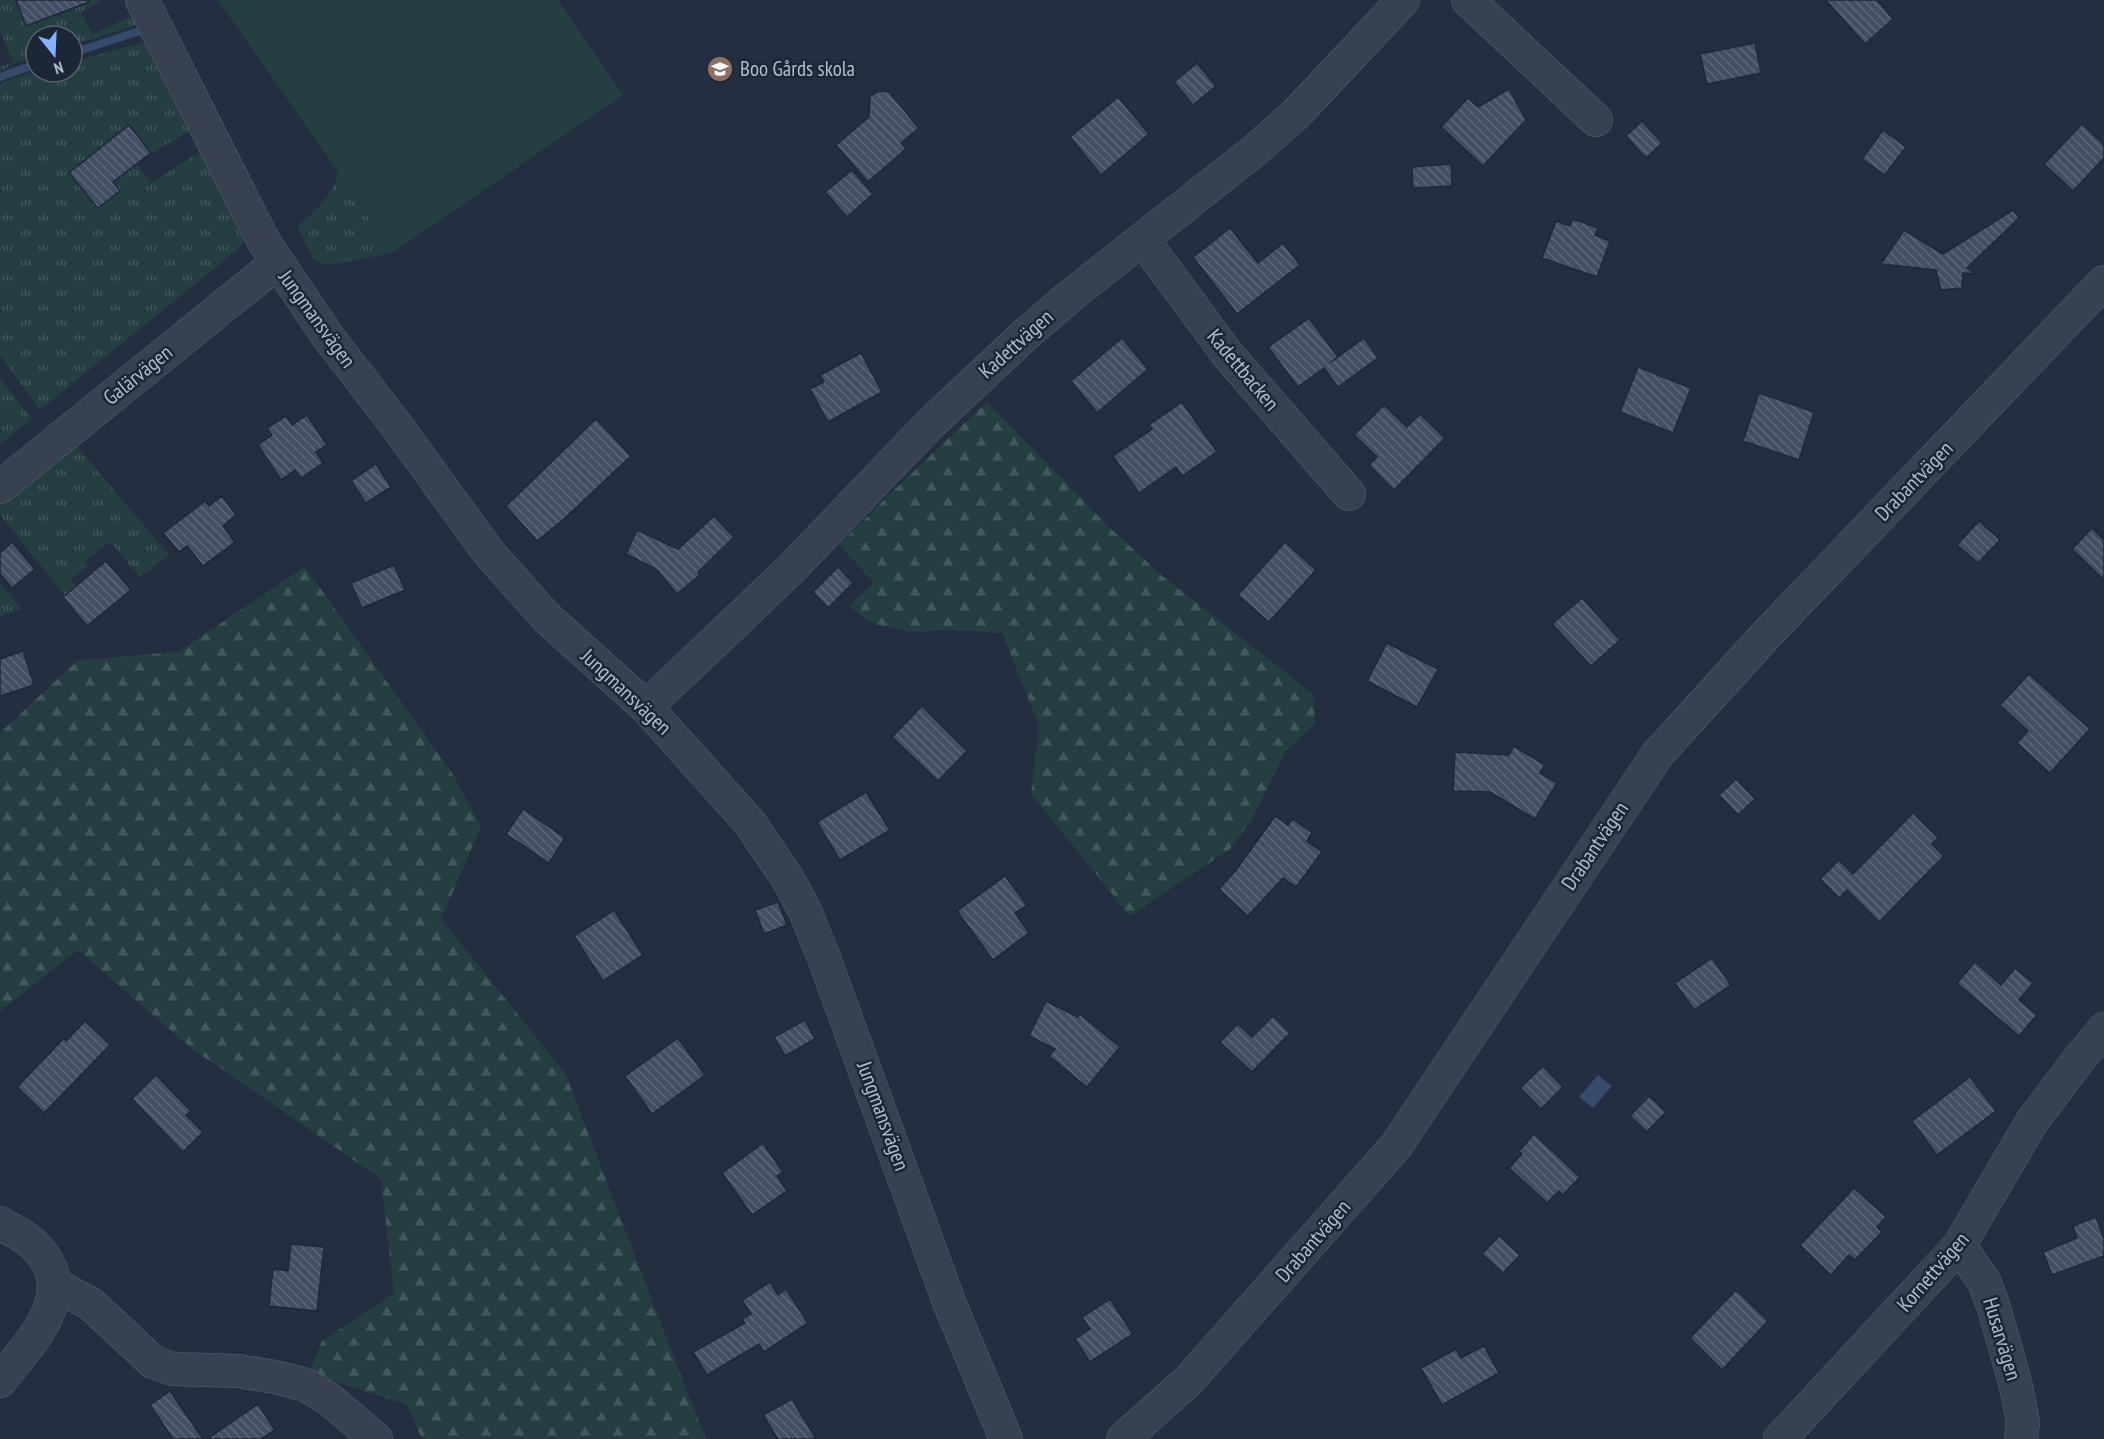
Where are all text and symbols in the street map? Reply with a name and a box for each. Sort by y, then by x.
north arrow [24,24,84,84]
school or university icon: Boo Gårds skola [705,54,735,84]
place label: Boo Gårds skola [740,55,855,82]
text: N [51,57,66,79]
street label: Jungmansvägen [272,264,362,373]
street label: Kadettvägen [973,303,1059,384]
street label: Kadettbacken [1201,323,1285,416]
street label: Galärvägen [98,339,178,411]
street label: Drabantvägen [1869,435,1958,526]
street label: Jungmansvägen [575,642,677,741]
street label: Drabantvägen [1555,796,1634,895]
street label: Jungmansvägen [851,1057,916,1174]
street label: Drabantvägen [1269,1194,1356,1288]
street label: Kornettvägen [1891,1226,1975,1317]
street label: Husarvägen [1977,1294,2028,1384]

